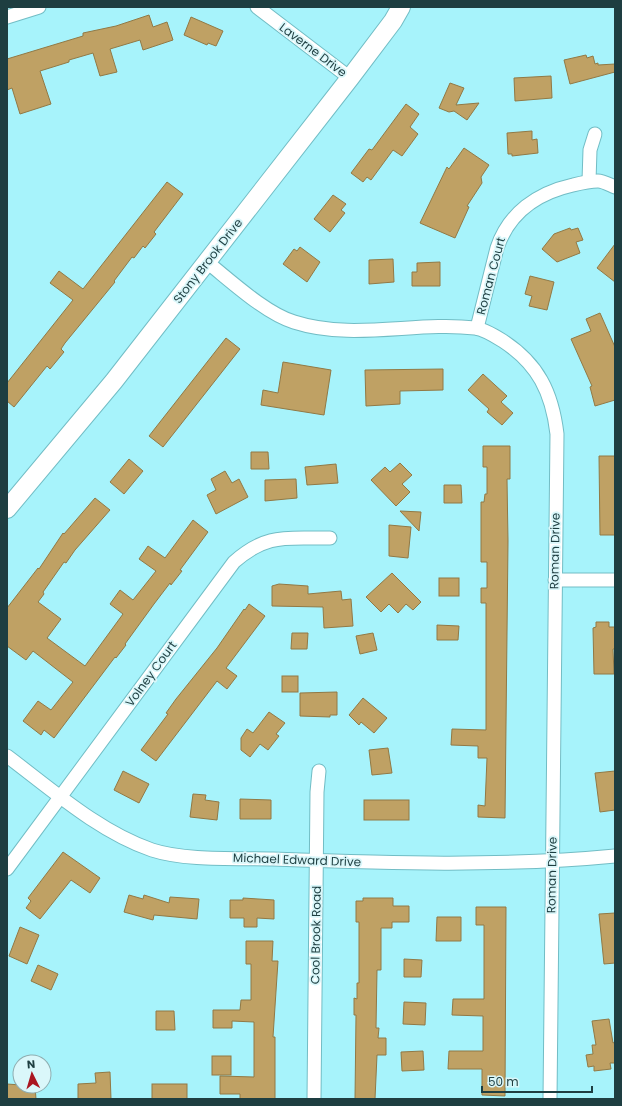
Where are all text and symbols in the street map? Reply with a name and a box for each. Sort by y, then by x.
street label: Laverne Drive [276,19,351,81]
street label: Stony Brook Drive [169,215,246,307]
street label: Roman Court [472,235,509,317]
street label: Roman Drive [545,513,564,589]
street label: Volney Court [121,637,180,710]
street label: Roman Drive [542,837,561,913]
street label: Michael Edward Drive [233,849,361,870]
street label: Cool Brook Road [306,886,325,984]
north arrow [12,1054,52,1094]
text: N [26,1056,36,1072]
scale bar [482,1068,592,1094]
text: 50 m [488,1073,519,1090]

